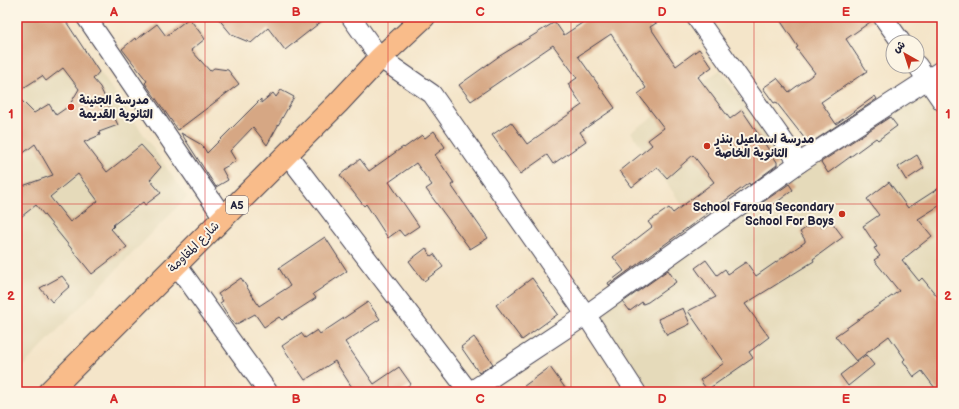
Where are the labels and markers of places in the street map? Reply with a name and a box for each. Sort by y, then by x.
place label: مدرسة الجنينة الثانوية القديمة [79,93,153,122]
marker: مدرسة الجنينة الثانوية القديمة [66,102,76,112]
place label: مدرسة اسماعيل بنذر الثانوية الخاصة [714,132,814,161]
marker: مدرسة اسماعيل بنذر الثانوية الخاصة [702,141,712,151]
place label: School Farouq Secondary School For Boys [693,200,834,229]
marker: School Farouq Secondary School For Boys [837,209,847,219]

